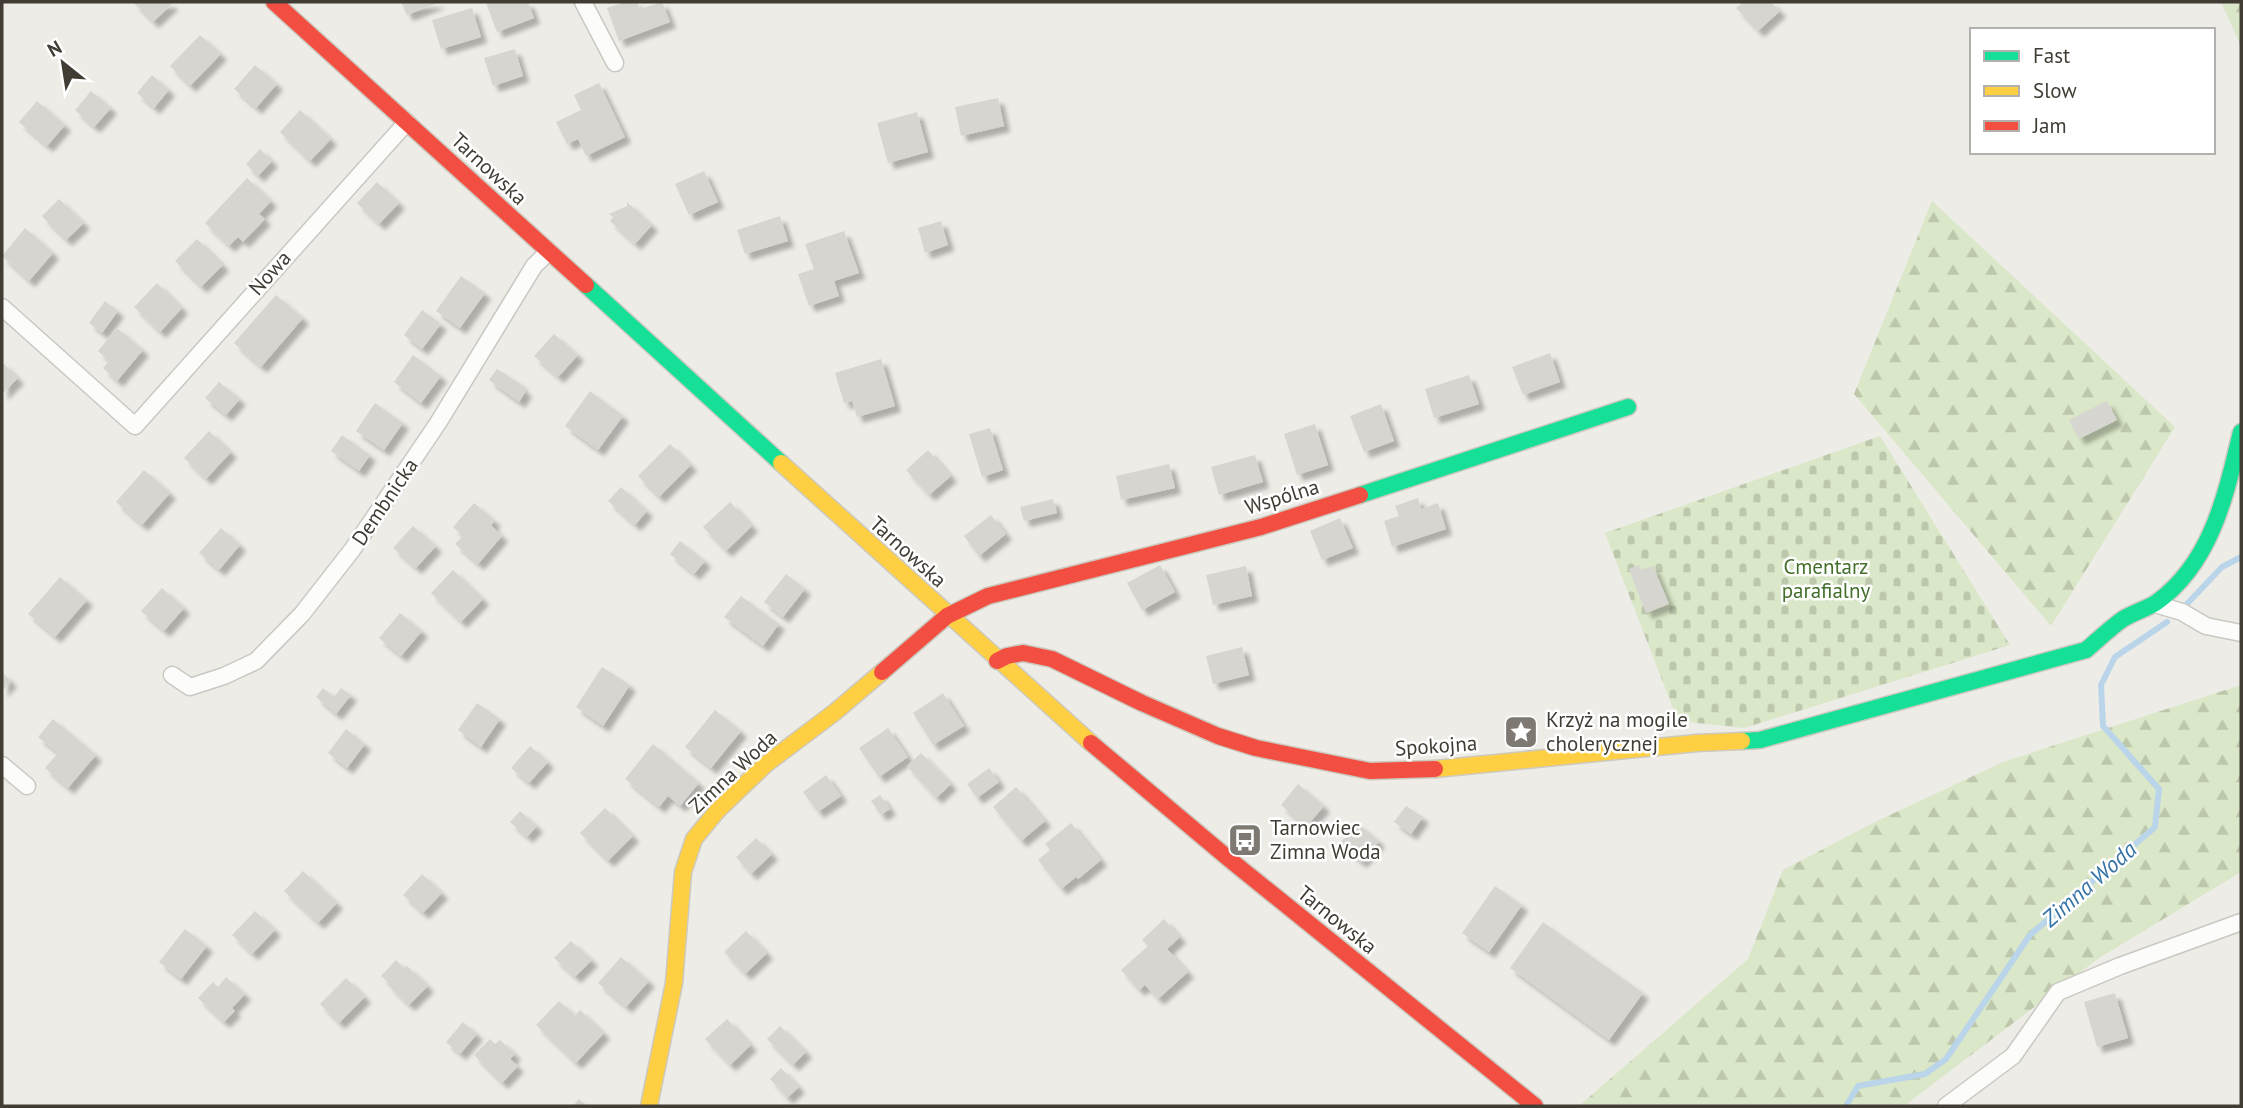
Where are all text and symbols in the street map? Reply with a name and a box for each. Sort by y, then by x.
north arrow [28,28,98,98]
legend [1970,28,2215,154]
text: N [43,35,66,62]
text: Fast [2033,42,2070,69]
text: Slow [2033,77,2077,104]
text: Jam [2032,112,2067,139]
street label: Tarnowska [446,127,533,211]
street label: Nowa [243,245,297,301]
street label: Dembnicka [345,453,424,551]
street label: Wspólna [1242,472,1322,521]
street label: Tarnowska [864,510,952,593]
park label: Cmentarz parafialny [1782,553,1870,604]
place label: Krzyż na mogile cholerycznej [1546,706,1688,757]
place icon: Krzyż na mogile cholerycznej [1502,713,1540,751]
street label: Zimna Woda [683,724,782,819]
street label: Spokojna [1394,729,1478,762]
place label: Tarnowiec Zimna Woda [1270,814,1381,865]
bus stop icon: Tarnowiec Zimna Woda [1226,821,1264,859]
water label: Zimna Woda [2035,835,2142,933]
street label: Tarnowska [1292,879,1382,960]

